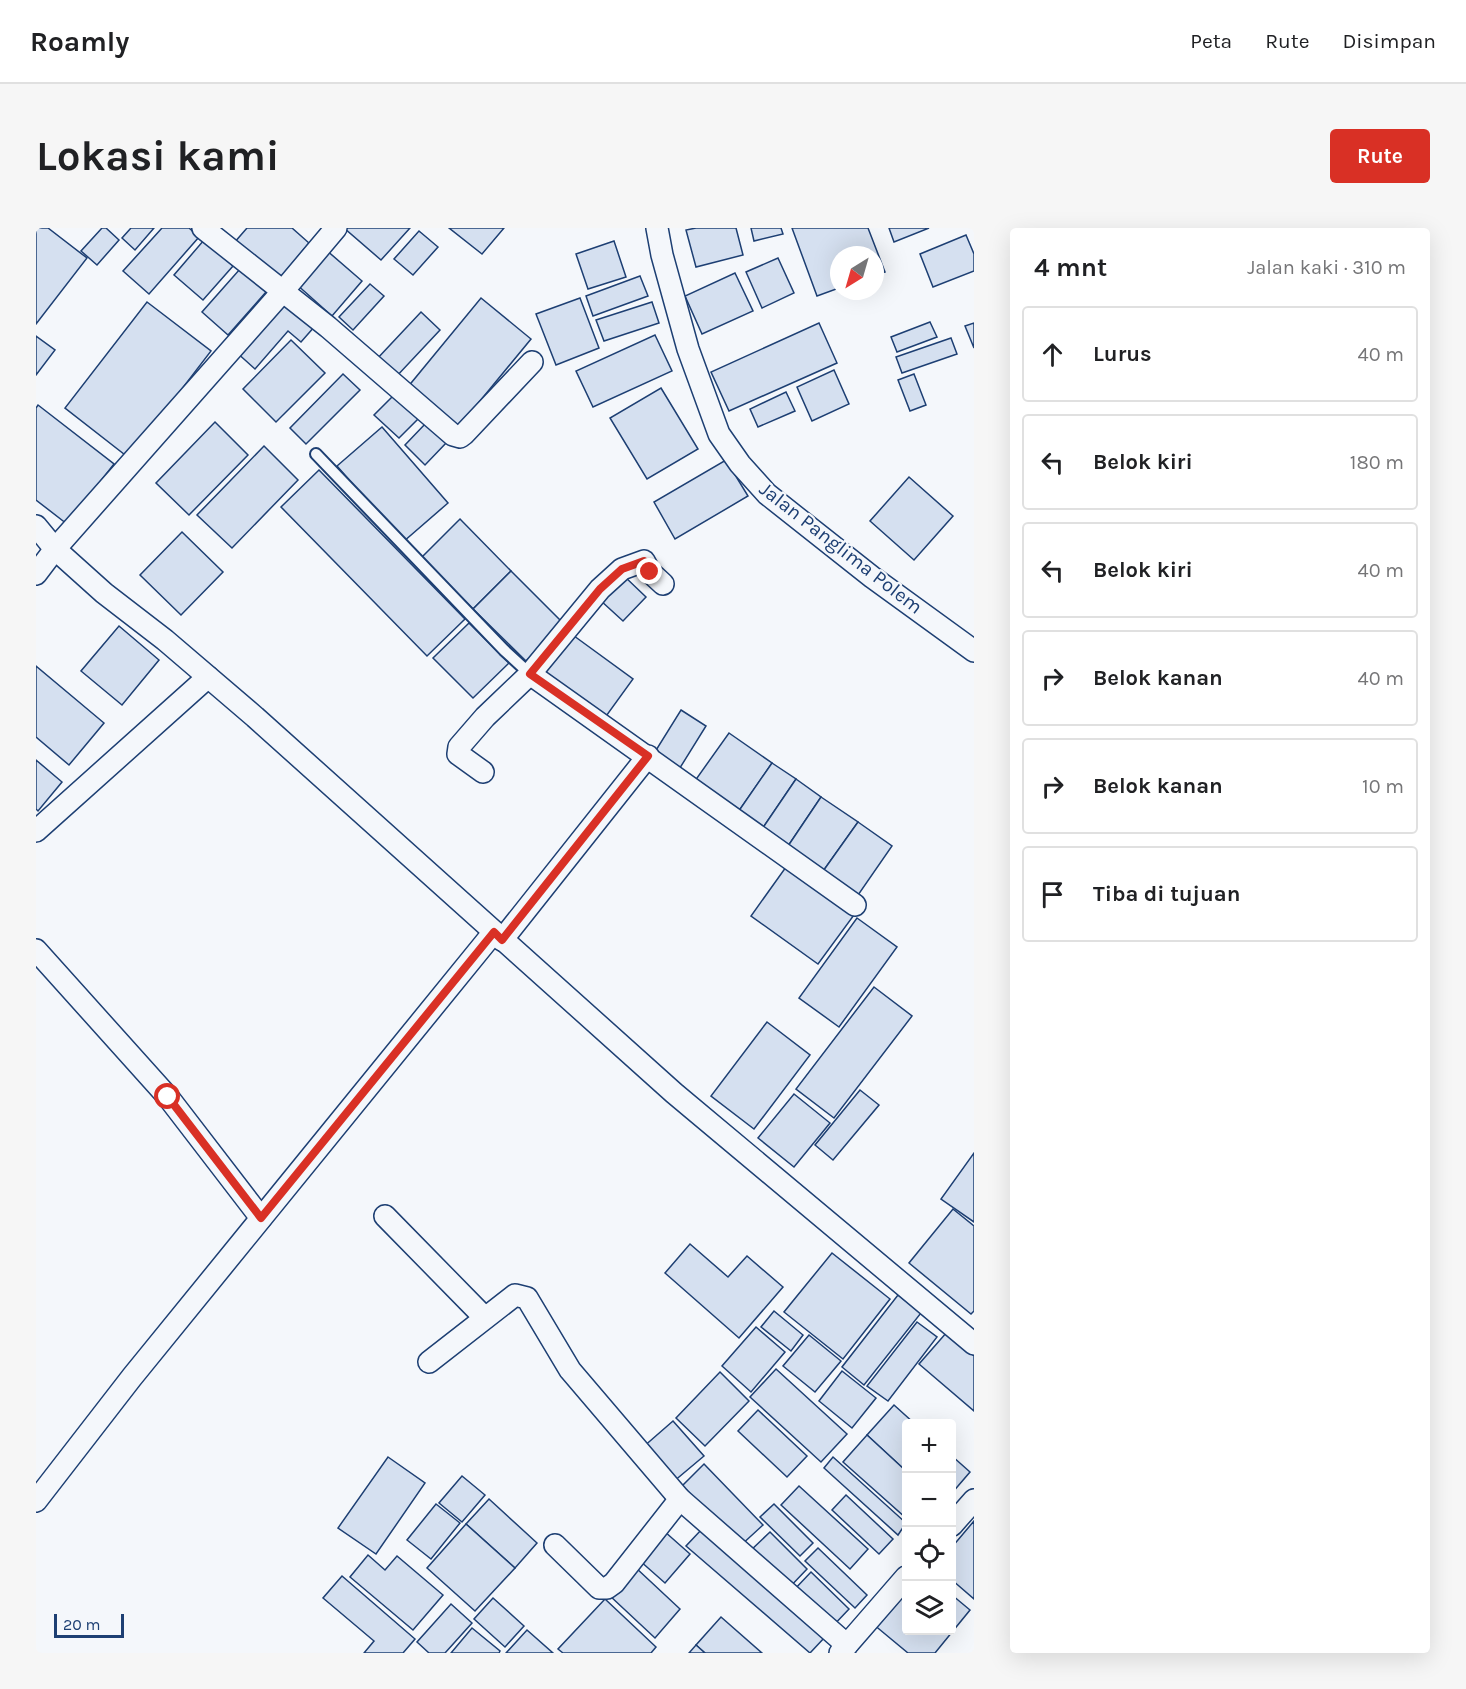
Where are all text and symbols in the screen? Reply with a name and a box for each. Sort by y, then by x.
text: Roamly [30,25,129,58]
text: Peta [1190,29,1232,53]
text: Rute [1265,29,1309,53]
text: Disimpan [1342,29,1436,53]
button: Rute [1330,129,1430,183]
text: Lokasi kami [36,131,280,181]
north arrow [830,246,884,300]
text: 4 mnt [1034,252,1107,283]
text: Jalan kaki · 310 m [1247,256,1406,279]
icon: ahead [1036,338,1069,371]
text: Lurus [1093,341,1152,367]
text: 40 m [1358,343,1404,366]
icon: left [1036,446,1069,479]
text: Belok kiri [1093,449,1193,475]
text: 180 m [1350,451,1404,474]
street label: Jalan Panglima Polem [755,477,927,619]
icon: left [1036,554,1069,587]
text: Belok kiri [1093,557,1193,583]
route end [636,558,662,584]
text: 40 m [1358,559,1404,582]
icon: right [1036,662,1069,695]
text: Belok kanan [1093,665,1223,691]
text: 40 m [1358,667,1404,690]
icon: right [1036,770,1069,803]
text: Belok kanan [1093,773,1223,799]
text: 10 m [1362,775,1404,798]
icon: arrive [1036,878,1069,911]
text: Tiba di tujuan [1093,881,1240,907]
route start [154,1083,180,1109]
map controls [902,1419,956,1635]
button: + [902,1419,956,1473]
button: − [902,1473,956,1527]
button: locate [902,1527,956,1581]
button: layers [902,1581,956,1635]
scale bar [54,1611,124,1638]
text: 20 m [63,1615,101,1634]

